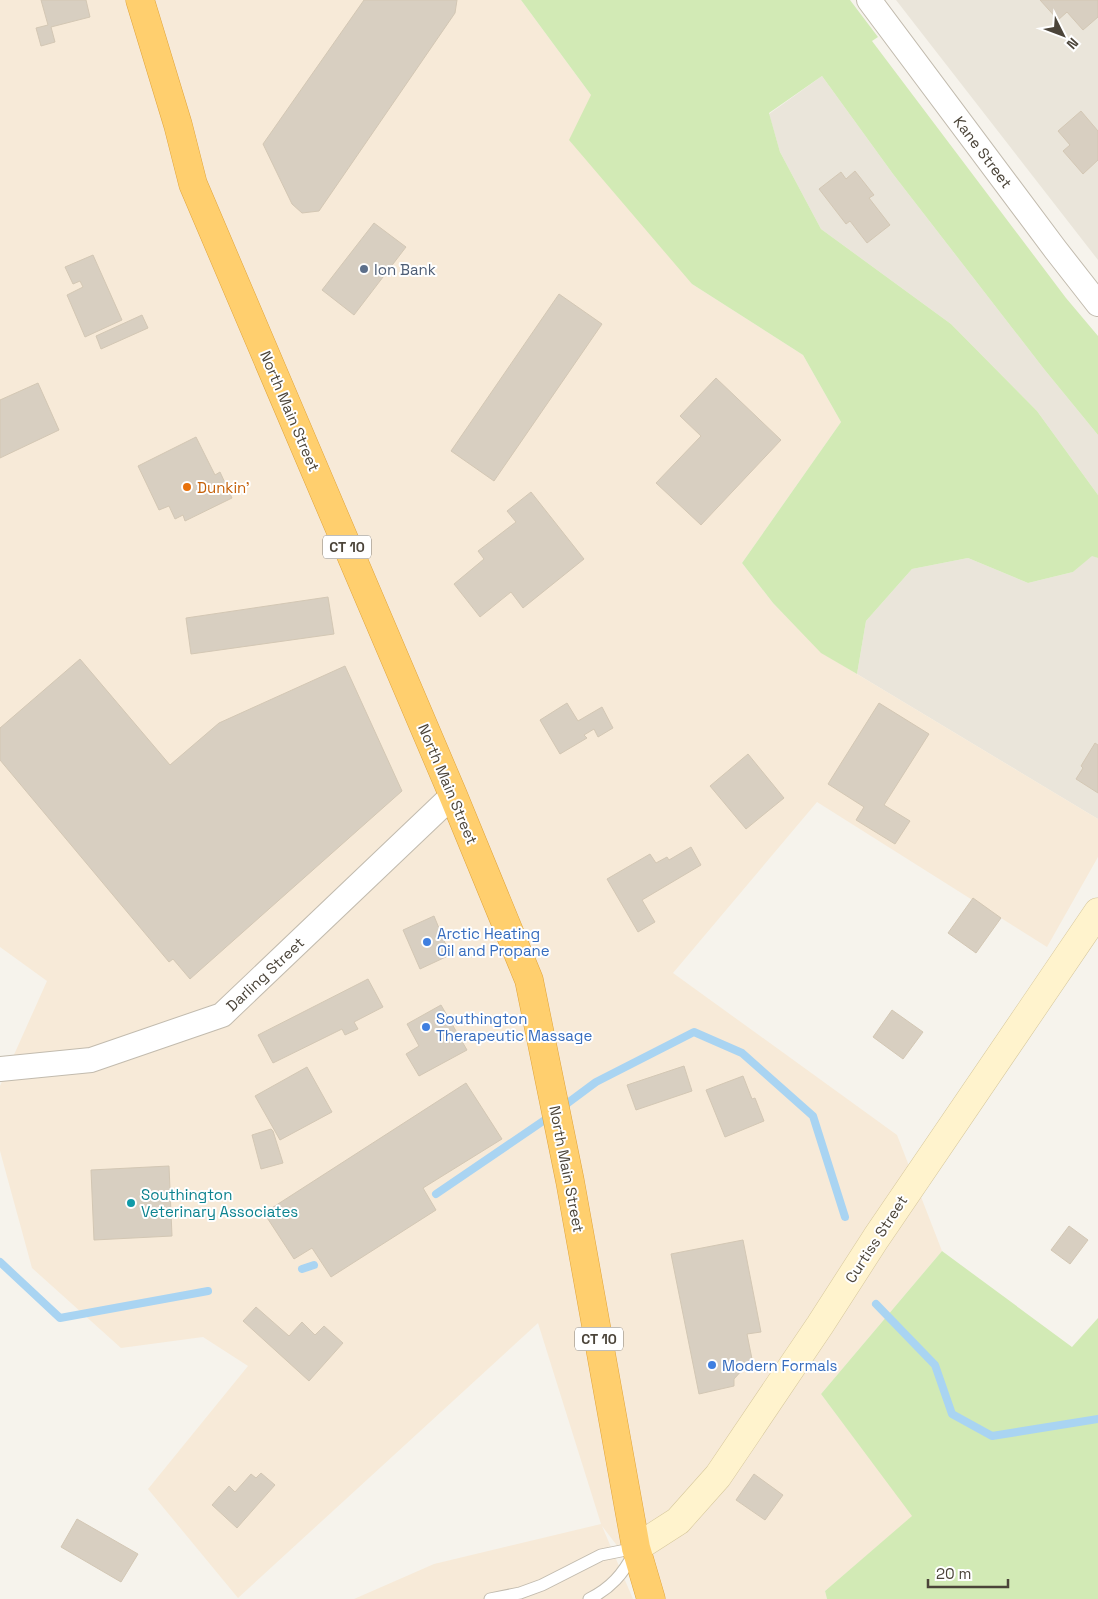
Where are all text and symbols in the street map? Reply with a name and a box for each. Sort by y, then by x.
north arrow [1038,10,1088,60]
text: N [1063,34,1082,53]
street label: Kane Street [950,112,1016,192]
place label: Ion Bank [374,260,436,279]
marker: Ion Bank [358,263,370,275]
street label: North Main Street [256,348,324,474]
place label: Dunkin' [197,478,250,497]
marker: Dunkin' [181,481,193,493]
road number: CT 10 [323,536,371,558]
street label: North Main Street [414,721,482,847]
place label: Arctic Heating Oil and Propane [437,924,550,960]
street label: Darling Street [222,933,308,1015]
marker: Arctic Heating Oil and Propane [421,936,433,948]
place label: Southington Therapeutic Massage [436,1009,592,1045]
marker: Southington Therapeutic Massage [420,1021,432,1033]
street label: North Main Street [545,1104,589,1234]
place label: Southington Veterinary Associates [141,1185,298,1221]
street label: Curtiss Street [841,1192,911,1286]
marker: Southington Veterinary Associates [125,1197,137,1209]
road number: CT 10 [575,1328,623,1350]
place label: Modern Formals [722,1356,838,1375]
marker: Modern Formals [706,1359,718,1371]
scale bar [928,1556,1008,1588]
text: 20 m [936,1564,971,1583]

